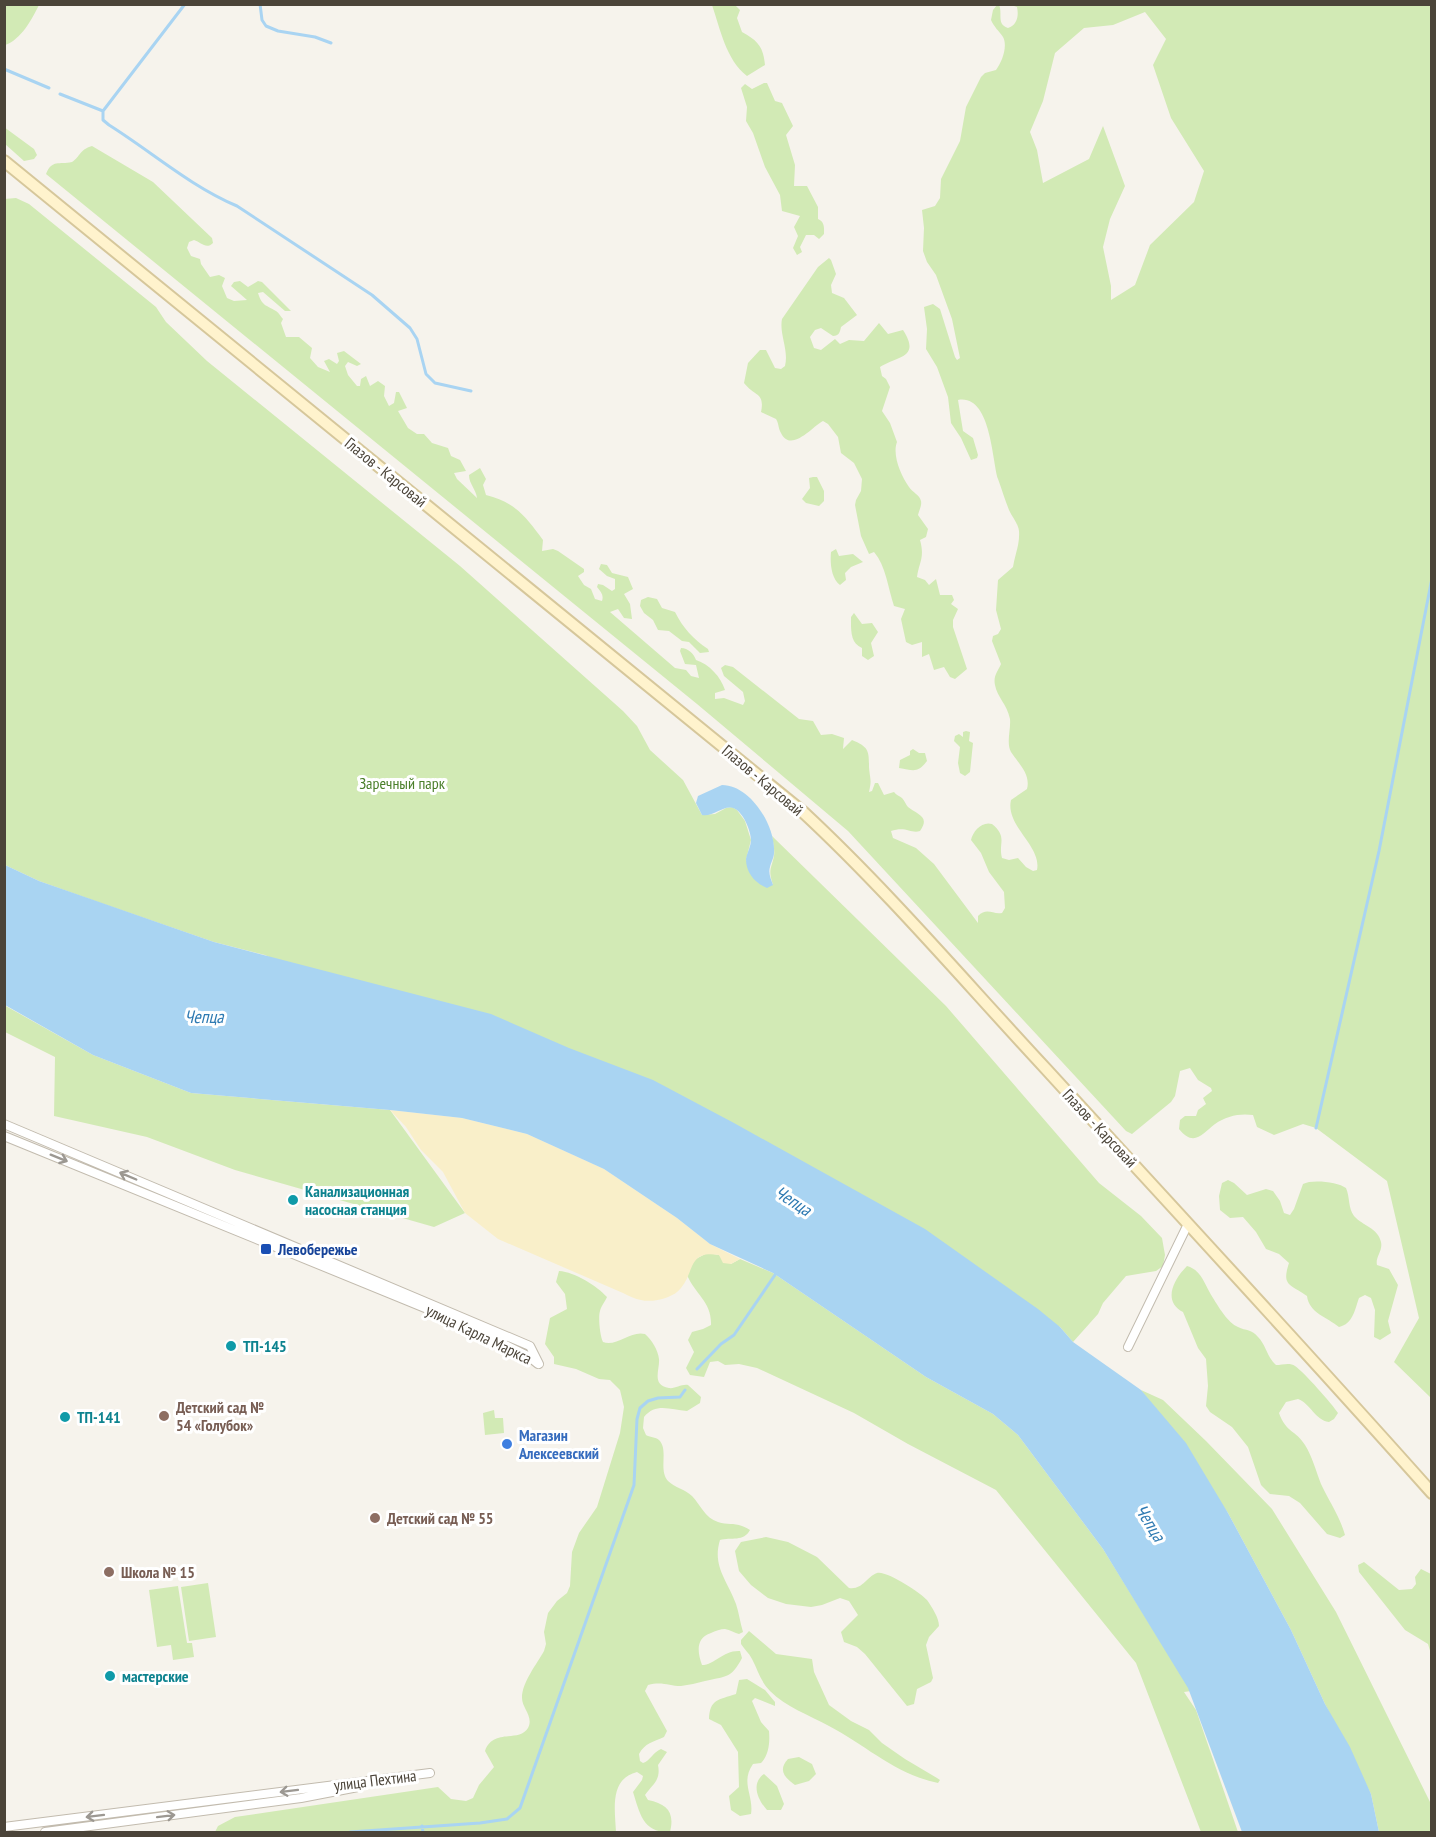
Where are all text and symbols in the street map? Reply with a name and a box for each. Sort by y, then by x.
street label: Глазов - Карсовай [341,433,431,511]
street label: Глазов - Карсовай [718,740,808,820]
park label: Заречный парк [359,773,446,793]
water label: Чепца [184,1005,224,1028]
street label: Глазов - Карсовай [1059,1085,1141,1171]
one-way arrow [49,1153,67,1164]
one-way arrow [119,1170,137,1181]
water label: Чепца [771,1180,817,1221]
place label: Канализационная насосная станция [305,1181,410,1219]
marker: Канализационная насосная станция [286,1193,300,1207]
place label: Левобережье [277,1239,358,1259]
marker: Левобережье [259,1242,273,1256]
street label: улица Карла Маркса [423,1300,535,1368]
place label: ТП-145 [243,1336,287,1356]
marker: ТП-145 [224,1339,238,1353]
place label: Детский сад № 54 «Голубок» [176,1397,264,1435]
place label: ТП-141 [77,1407,121,1427]
marker: Детский сад № 54 «Голубок» [157,1409,171,1423]
marker: ТП-141 [58,1410,72,1424]
place label: Магазин Алексеевский [518,1425,599,1463]
marker: Магазин Алексеевский [500,1437,514,1451]
water label: Чепца [1130,1500,1171,1546]
place label: Детский сад № 55 [387,1508,494,1528]
marker: Детский сад № 55 [368,1511,382,1525]
place label: Школа № 15 [121,1562,195,1582]
marker: Школа № 15 [102,1565,116,1579]
place label: мастерские [122,1666,189,1686]
marker: мастерские [103,1669,117,1683]
street label: улица Пехтина [333,1765,417,1795]
one-way arrow [279,1786,299,1797]
one-way arrow [86,1810,106,1821]
one-way arrow [155,1811,175,1822]

